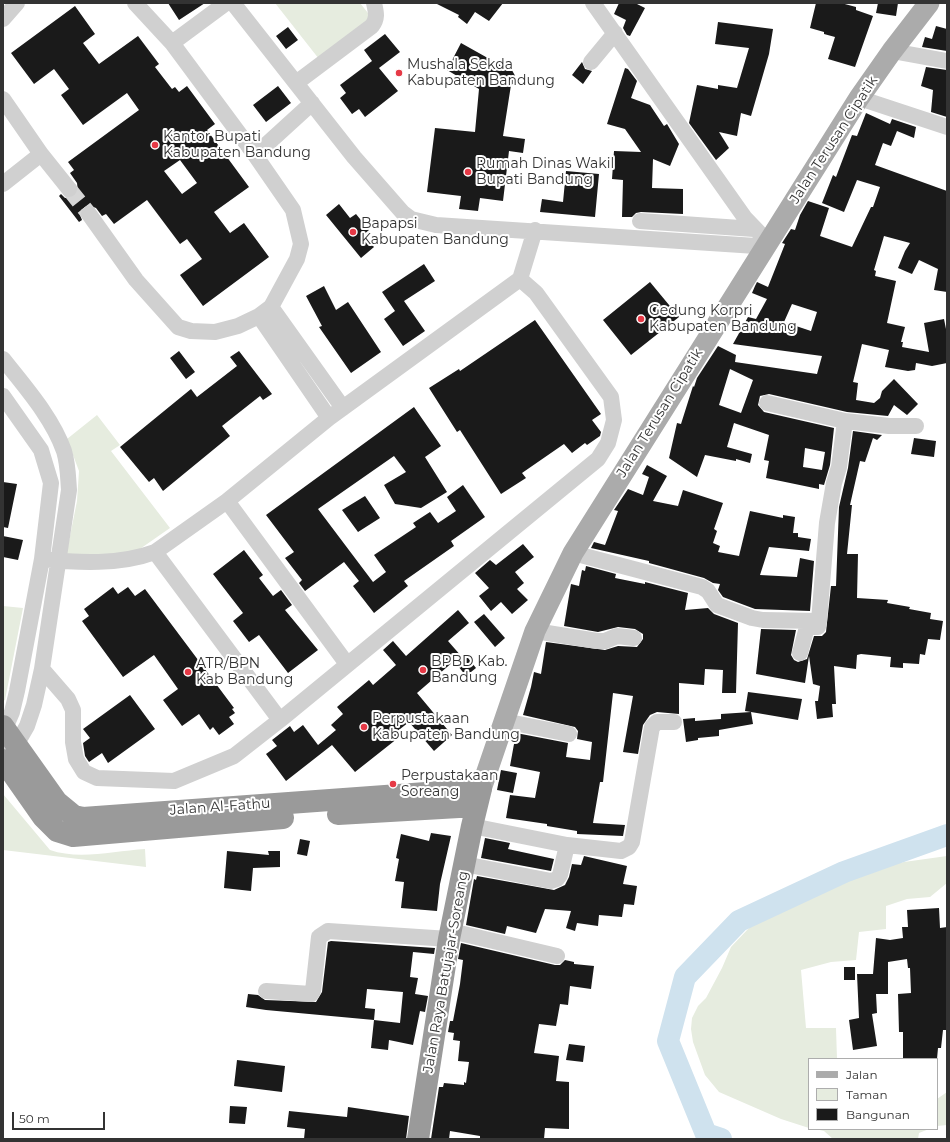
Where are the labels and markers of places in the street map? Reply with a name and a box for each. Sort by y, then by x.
place label: Mushala Sekda Kabupaten Bandung [407,57,555,90]
marker: Mushala Sekda Kabupaten Bandung [394,68,404,78]
place label: Kantor Bupati Kabupaten Bandung [163,129,311,162]
marker: Kantor Bupati Kabupaten Bandung [150,140,160,150]
place label: Rumah Dinas Wakil Bupati Bandung [476,156,614,188]
marker: Rumah Dinas Wakil Bupati Bandung [463,167,473,177]
place label: Bapapsi Kabupaten Bandung [361,216,509,248]
marker: Bapapsi Kabupaten Bandung [348,227,358,237]
place label: Gedung Korpri Kabupaten Bandung [649,303,797,336]
marker: Gedung Korpri Kabupaten Bandung [636,314,646,324]
place label: BPBD Kab. Bandung [431,654,508,686]
place label: ATR/BPN Kab Bandung [196,656,293,688]
marker: BPBD Kab. Bandung [418,665,428,675]
marker: ATR/BPN Kab Bandung [183,667,193,677]
place label: Perpustakaan Kabupaten Bandung [372,711,520,744]
marker: Perpustakaan Kabupaten Bandung [359,722,369,732]
place label: Perpustakaan Soreang [401,768,498,800]
marker: Perpustakaan Soreang [388,779,398,789]

